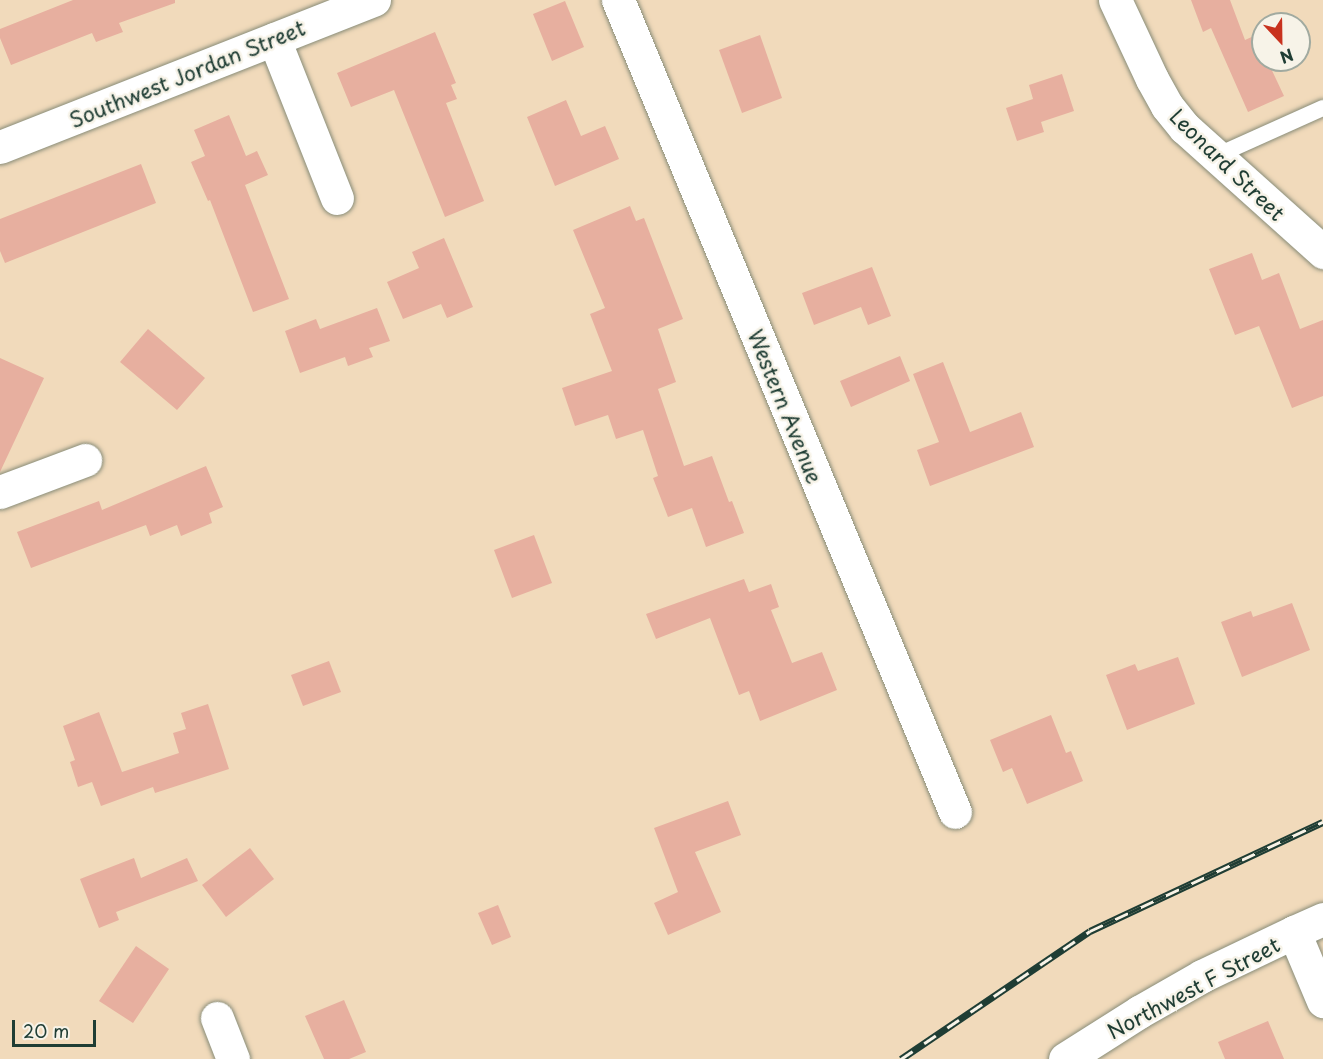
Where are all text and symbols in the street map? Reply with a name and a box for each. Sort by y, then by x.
north arrow [1251,12,1311,72]
street label: Southwest Jordan Street [66,14,308,132]
text: N [1277,43,1297,70]
street label: Leonard Street [1165,102,1291,226]
street label: Western Avenue [744,326,828,486]
street label: Northwest F Street [1102,931,1284,1043]
scale bar [15,1008,99,1046]
text: 20 m [23,1017,69,1044]

